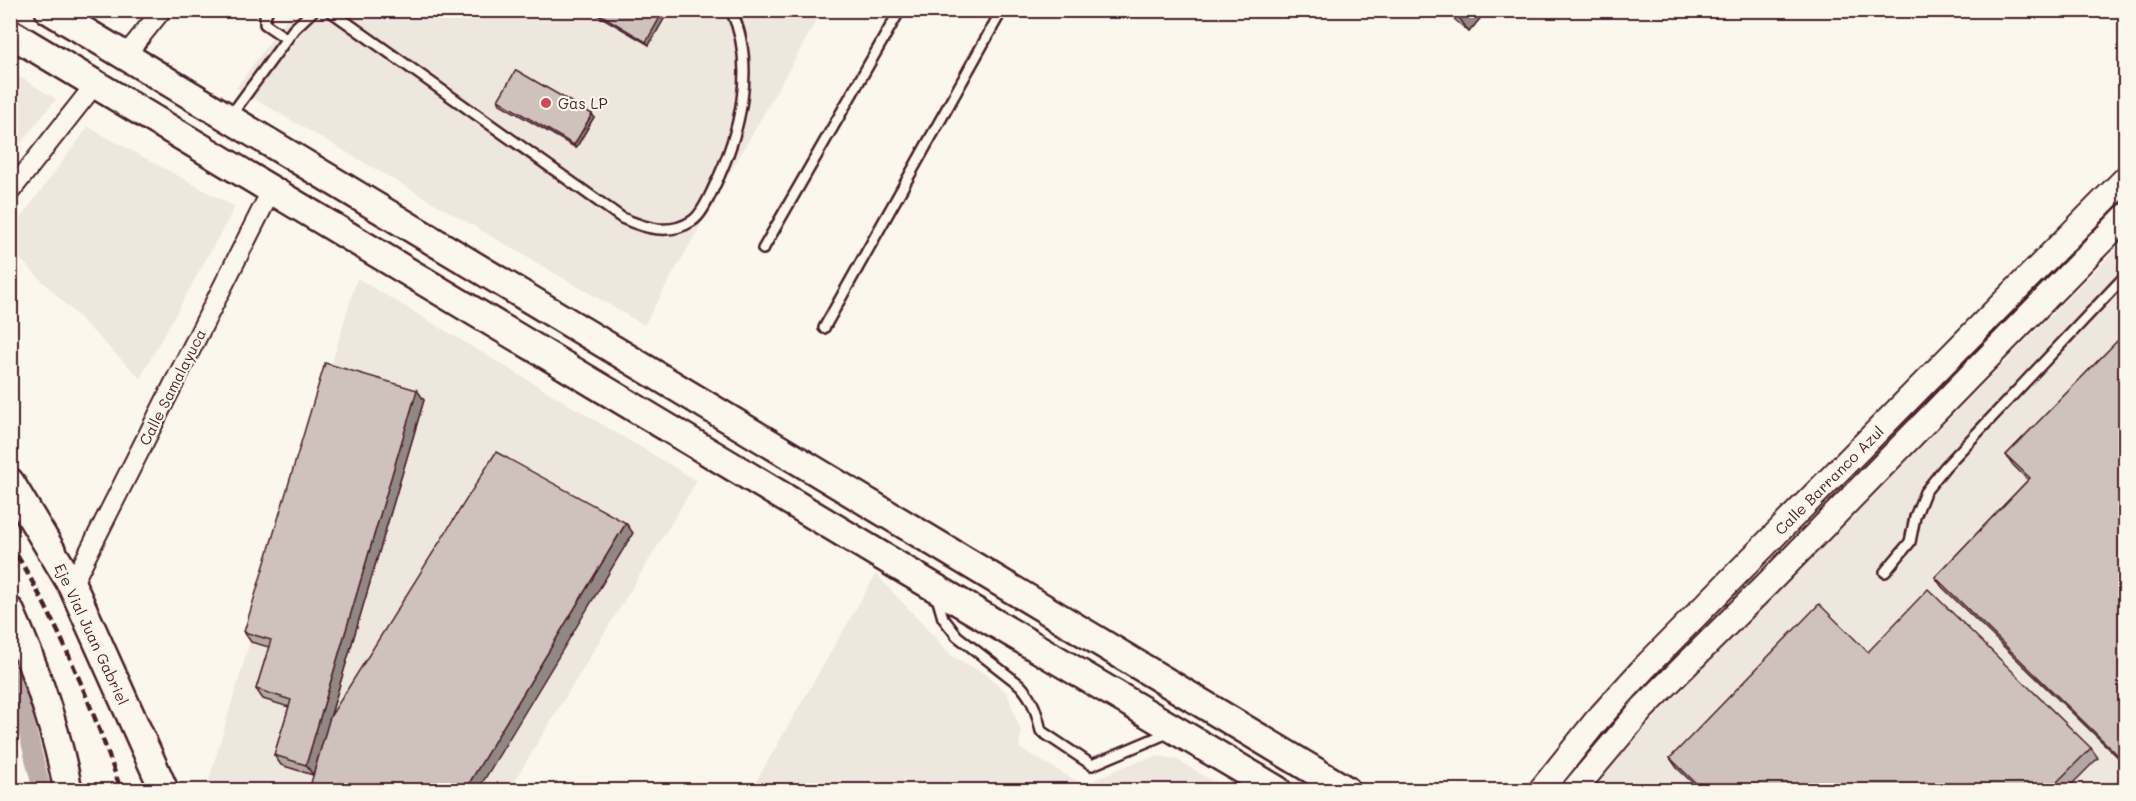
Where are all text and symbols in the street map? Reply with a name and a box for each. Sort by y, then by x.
place label: Gas LP [558,93,608,113]
marker: Gas LP [539,96,553,110]
street label: Calle Samalayuca [134,325,210,449]
street label: Calle Barranco Azul [1770,421,1888,539]
street label: Eje Vial Juan Gabriel [50,560,134,708]

